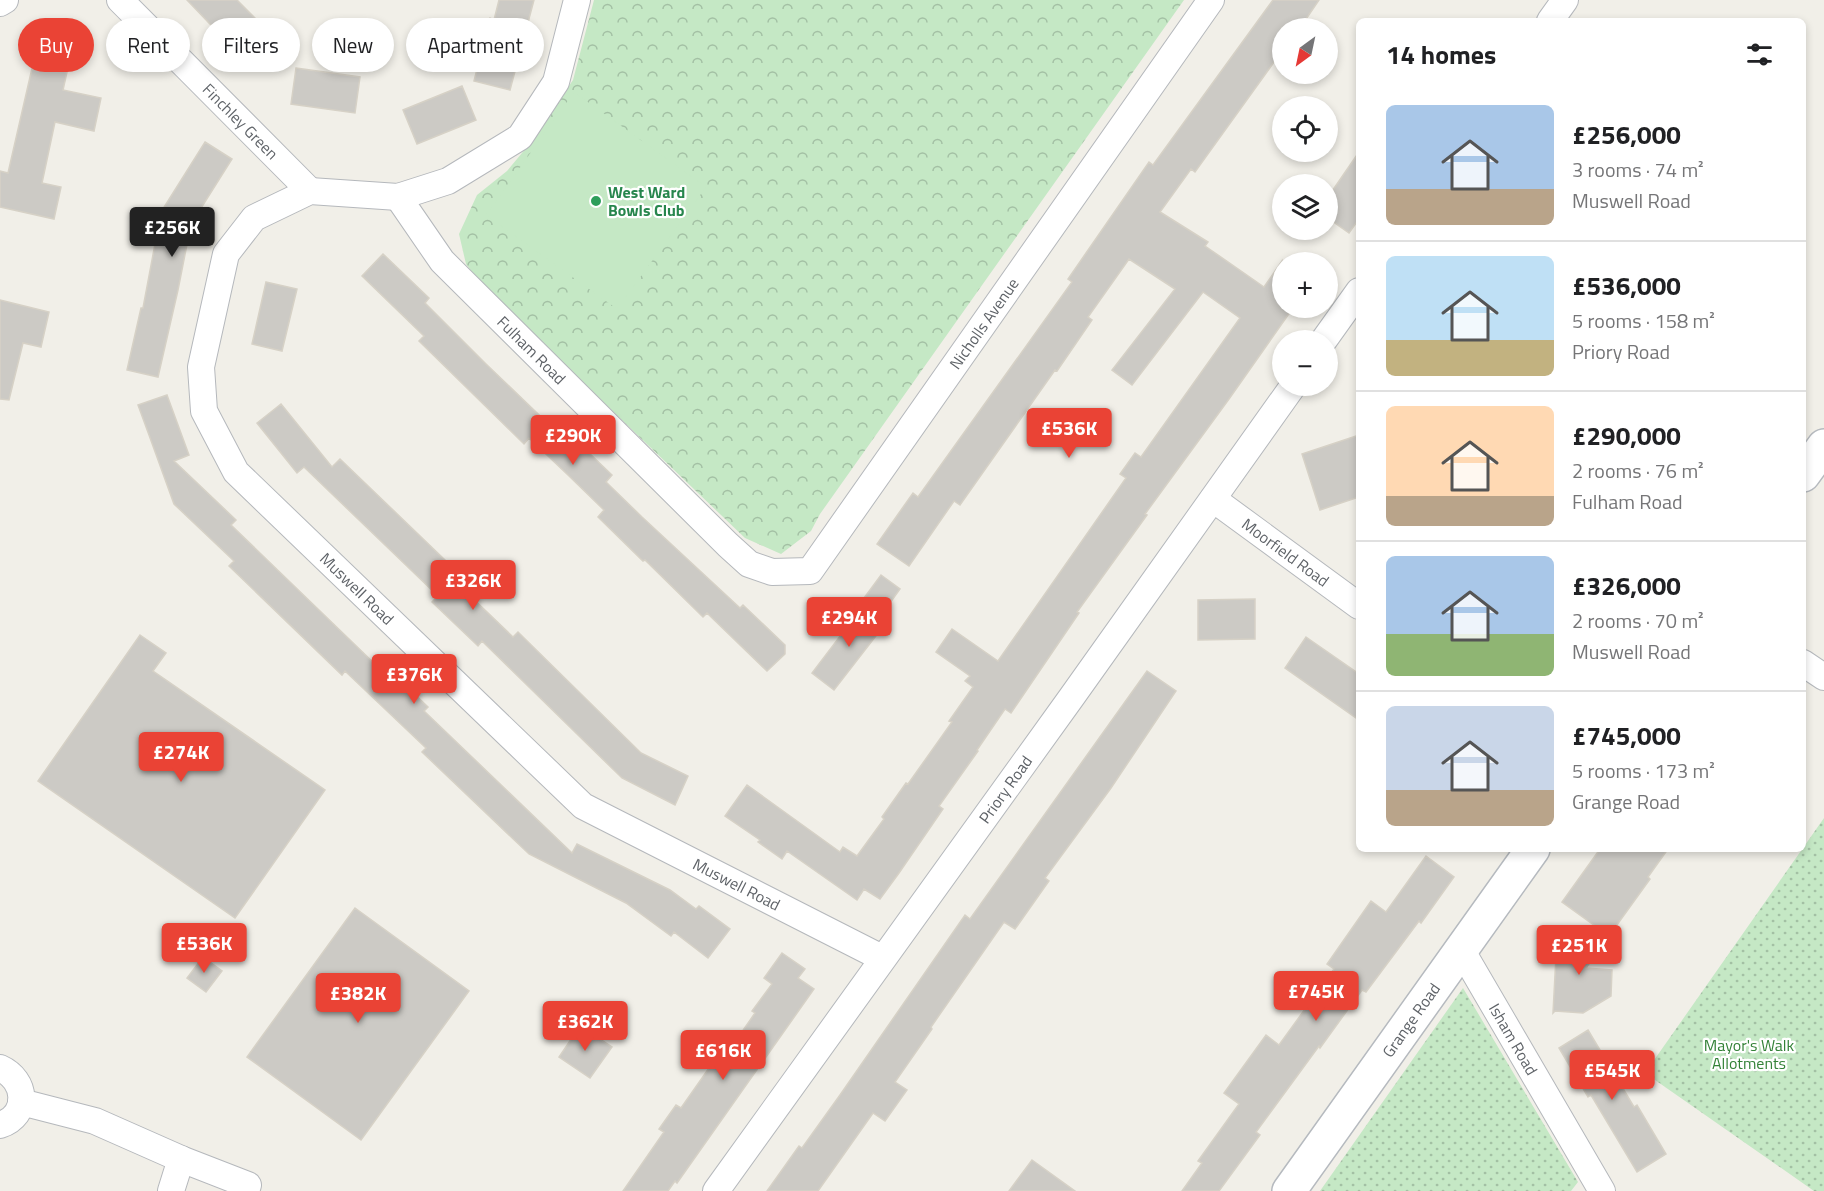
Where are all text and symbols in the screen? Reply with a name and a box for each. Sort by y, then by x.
chip: Buy [18,18,94,72]
chip: Rent [106,18,190,72]
chip: Filters [202,18,300,72]
chip: New [312,18,394,72]
chip: Apartment [406,18,544,72]
north arrow [1272,18,1338,84]
map controls [1272,18,1338,396]
text: 14 homes [1386,35,1496,74]
icon: filters [1743,38,1776,71]
street label: Finchley Green [197,78,284,165]
button: locate [1272,96,1338,162]
text: £256,000 [1572,115,1681,154]
icon: home [1434,129,1506,201]
text: 3 rooms · 74 m² [1572,154,1704,185]
button: layers [1272,174,1338,240]
place label: West Ward Bowls Club [608,180,685,222]
text: Muswell Road [1572,185,1691,216]
marker: West Ward Bowls Club [589,194,603,208]
pin: £256K [130,207,214,258]
text: £256K [144,211,200,242]
button: + [1272,252,1338,318]
text: £536,000 [1572,266,1681,305]
street label: Nicholls Avenue [943,273,1024,374]
icon: home [1434,280,1506,352]
text: 5 rooms · 158 m² [1572,305,1715,336]
street label: Fulham Road [492,310,572,390]
button: − [1272,330,1338,396]
text: Priory Road [1572,336,1670,367]
pin: £536K [1027,408,1111,459]
text: £536K [1041,412,1097,443]
pin: £290K [531,415,615,466]
text: £290,000 [1572,416,1681,455]
text: £290K [545,419,601,450]
icon: home [1434,430,1506,502]
text: 2 rooms · 76 m² [1572,455,1704,486]
text: Fulham Road [1572,486,1683,517]
street label: Moorfield Road [1237,512,1334,592]
street label: Muswell Road [314,547,400,630]
pin: £326K [431,560,515,611]
text: £326K [445,564,501,595]
text: £326,000 [1572,566,1681,605]
icon: home [1434,580,1506,652]
pin: £294K [807,597,891,648]
text: £294K [821,601,877,632]
text: 2 rooms · 70 m² [1572,605,1704,636]
text: Muswell Road [1572,636,1691,667]
pin: £376K [372,654,456,705]
text: £376K [386,658,442,689]
text: £745,000 [1572,716,1681,755]
icon: home [1434,730,1506,802]
pin: £274K [139,732,223,783]
text: £274K [153,736,209,767]
street label: Priory Road [973,750,1038,828]
text: 5 rooms · 173 m² [1572,755,1715,786]
text: Grange Road [1572,786,1680,817]
street label: Muswell Road [689,852,785,916]
pin: £536K [162,923,246,974]
pin: £251K [1537,925,1621,976]
text: £536K [176,927,232,958]
text: £251K [1551,929,1607,960]
pin: £745K [1274,971,1358,1022]
pin: £382K [316,973,400,1024]
text: £745K [1288,975,1344,1006]
text: £382K [330,977,386,1008]
street label: Grange Road [1376,978,1446,1062]
street label: Isham Road [1483,999,1544,1080]
pin: £362K [543,1001,627,1052]
text: £362K [557,1005,613,1036]
pin: £616K [681,1030,765,1081]
park label: Mayor's Walk Allotments [1704,1033,1795,1075]
text: £616K [695,1034,751,1065]
pin: £545K [1570,1050,1654,1101]
text: £545K [1584,1054,1640,1085]

